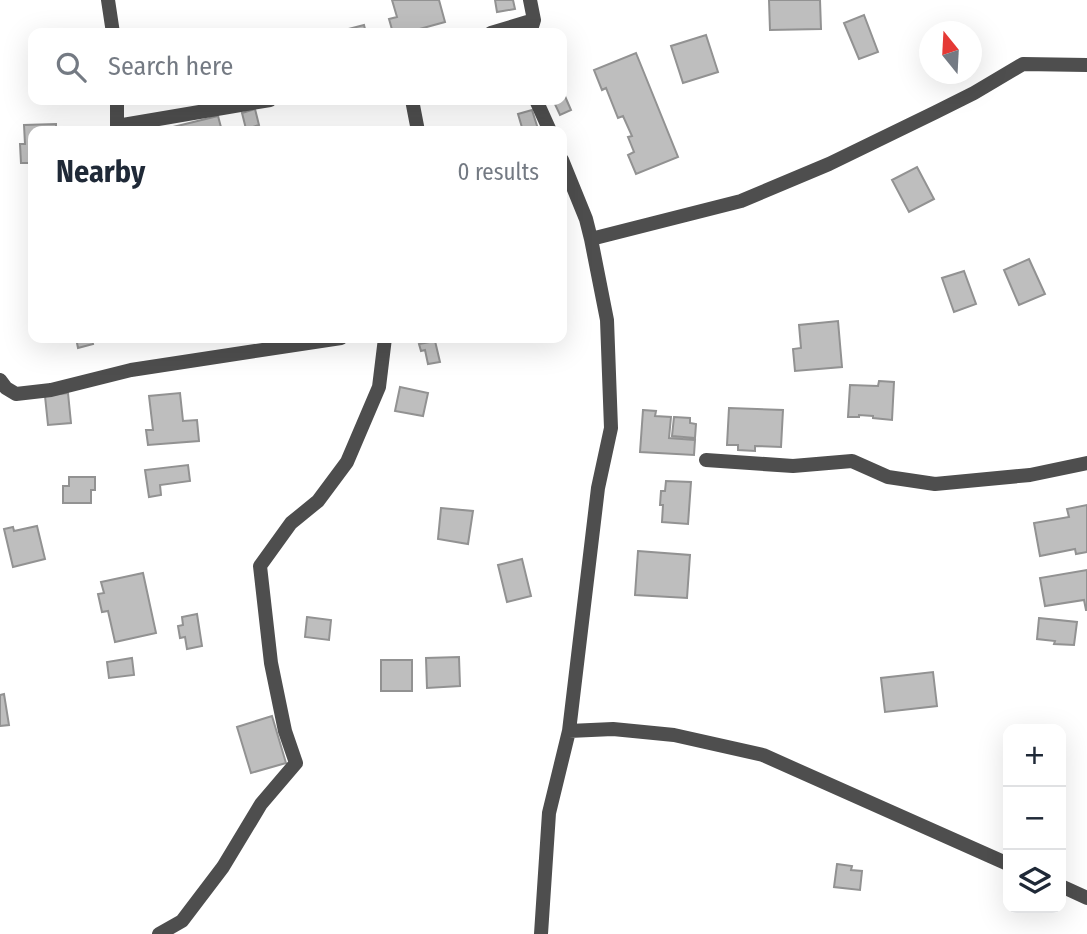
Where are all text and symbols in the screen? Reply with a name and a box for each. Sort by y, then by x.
north arrow [919,21,982,84]
search box [28,28,567,105]
icon: search [52,48,90,86]
text: Search here [108,51,233,82]
text: Nearby [56,154,145,190]
text: 0 results [458,158,539,186]
map controls [1003,724,1066,913]
button: + [1003,724,1066,787]
button: − [1003,787,1066,850]
button: layers [1003,850,1066,913]

